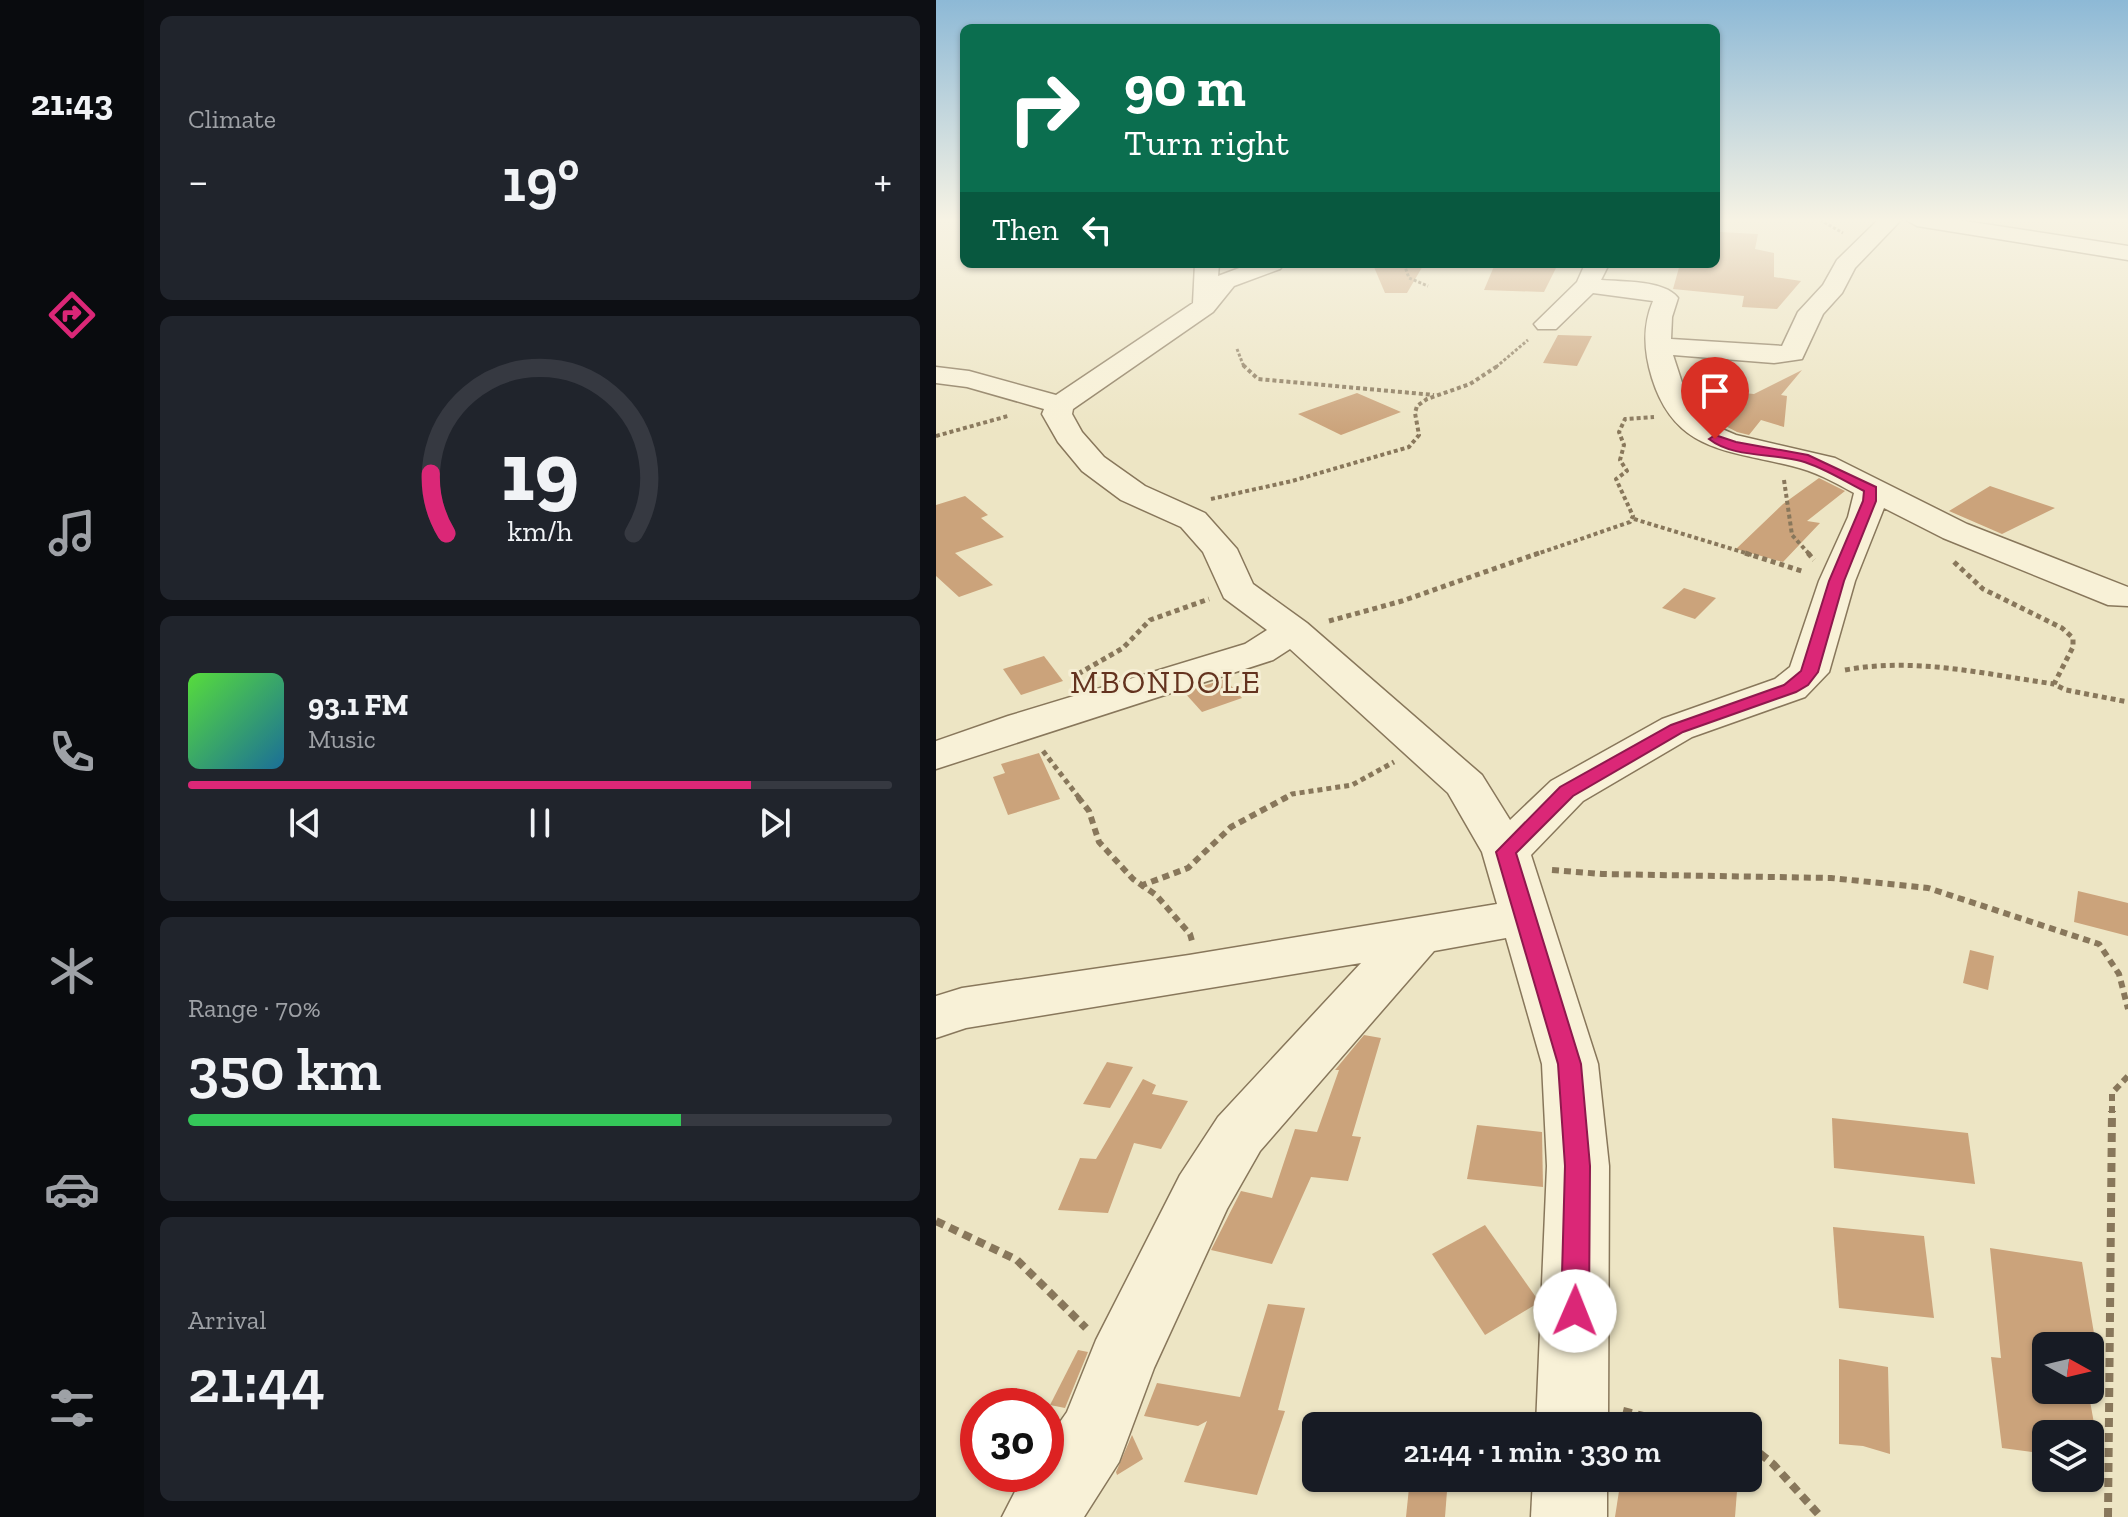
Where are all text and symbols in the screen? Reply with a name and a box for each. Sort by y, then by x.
text: 90 m [1124,53,1246,120]
icon: right [992,56,1096,160]
text: 21:43 [31,81,113,124]
text: Climate [188,103,276,135]
text: Turn right [1124,121,1289,164]
text: 19° [502,144,580,216]
text: − [188,154,209,207]
text: + [873,154,892,207]
icon: left [1075,208,1119,252]
text: Then [992,212,1059,248]
icon: directions [44,287,100,343]
pin [1681,357,1749,439]
icon: arrive [1693,369,1737,413]
text: 19 [501,421,579,521]
icon: music [44,505,100,561]
text: km/h [507,514,573,548]
district label: MBONDOLE [1070,663,1262,701]
text: 93.1 FM [308,687,409,723]
text: Music [308,723,376,755]
icon: phone [44,724,100,780]
icon: previous [283,801,327,845]
icon: pause [518,801,562,845]
icon: next [753,801,797,845]
icon: climate [44,943,100,999]
text: Range · 70% [188,992,321,1024]
text: 350 km [188,1033,381,1105]
icon: car [44,1161,100,1217]
position arrow [1533,1269,1617,1353]
text: Arrival [188,1304,266,1336]
north arrow [2032,1332,2104,1404]
map controls [2032,1332,2104,1492]
text: 21:44 [188,1345,325,1417]
icon: filters [44,1380,100,1436]
speed limit sign: 30 [960,1388,1064,1492]
button: layers [2032,1420,2104,1492]
text: 21:44 · 1 min · 330 m [1403,1434,1661,1470]

